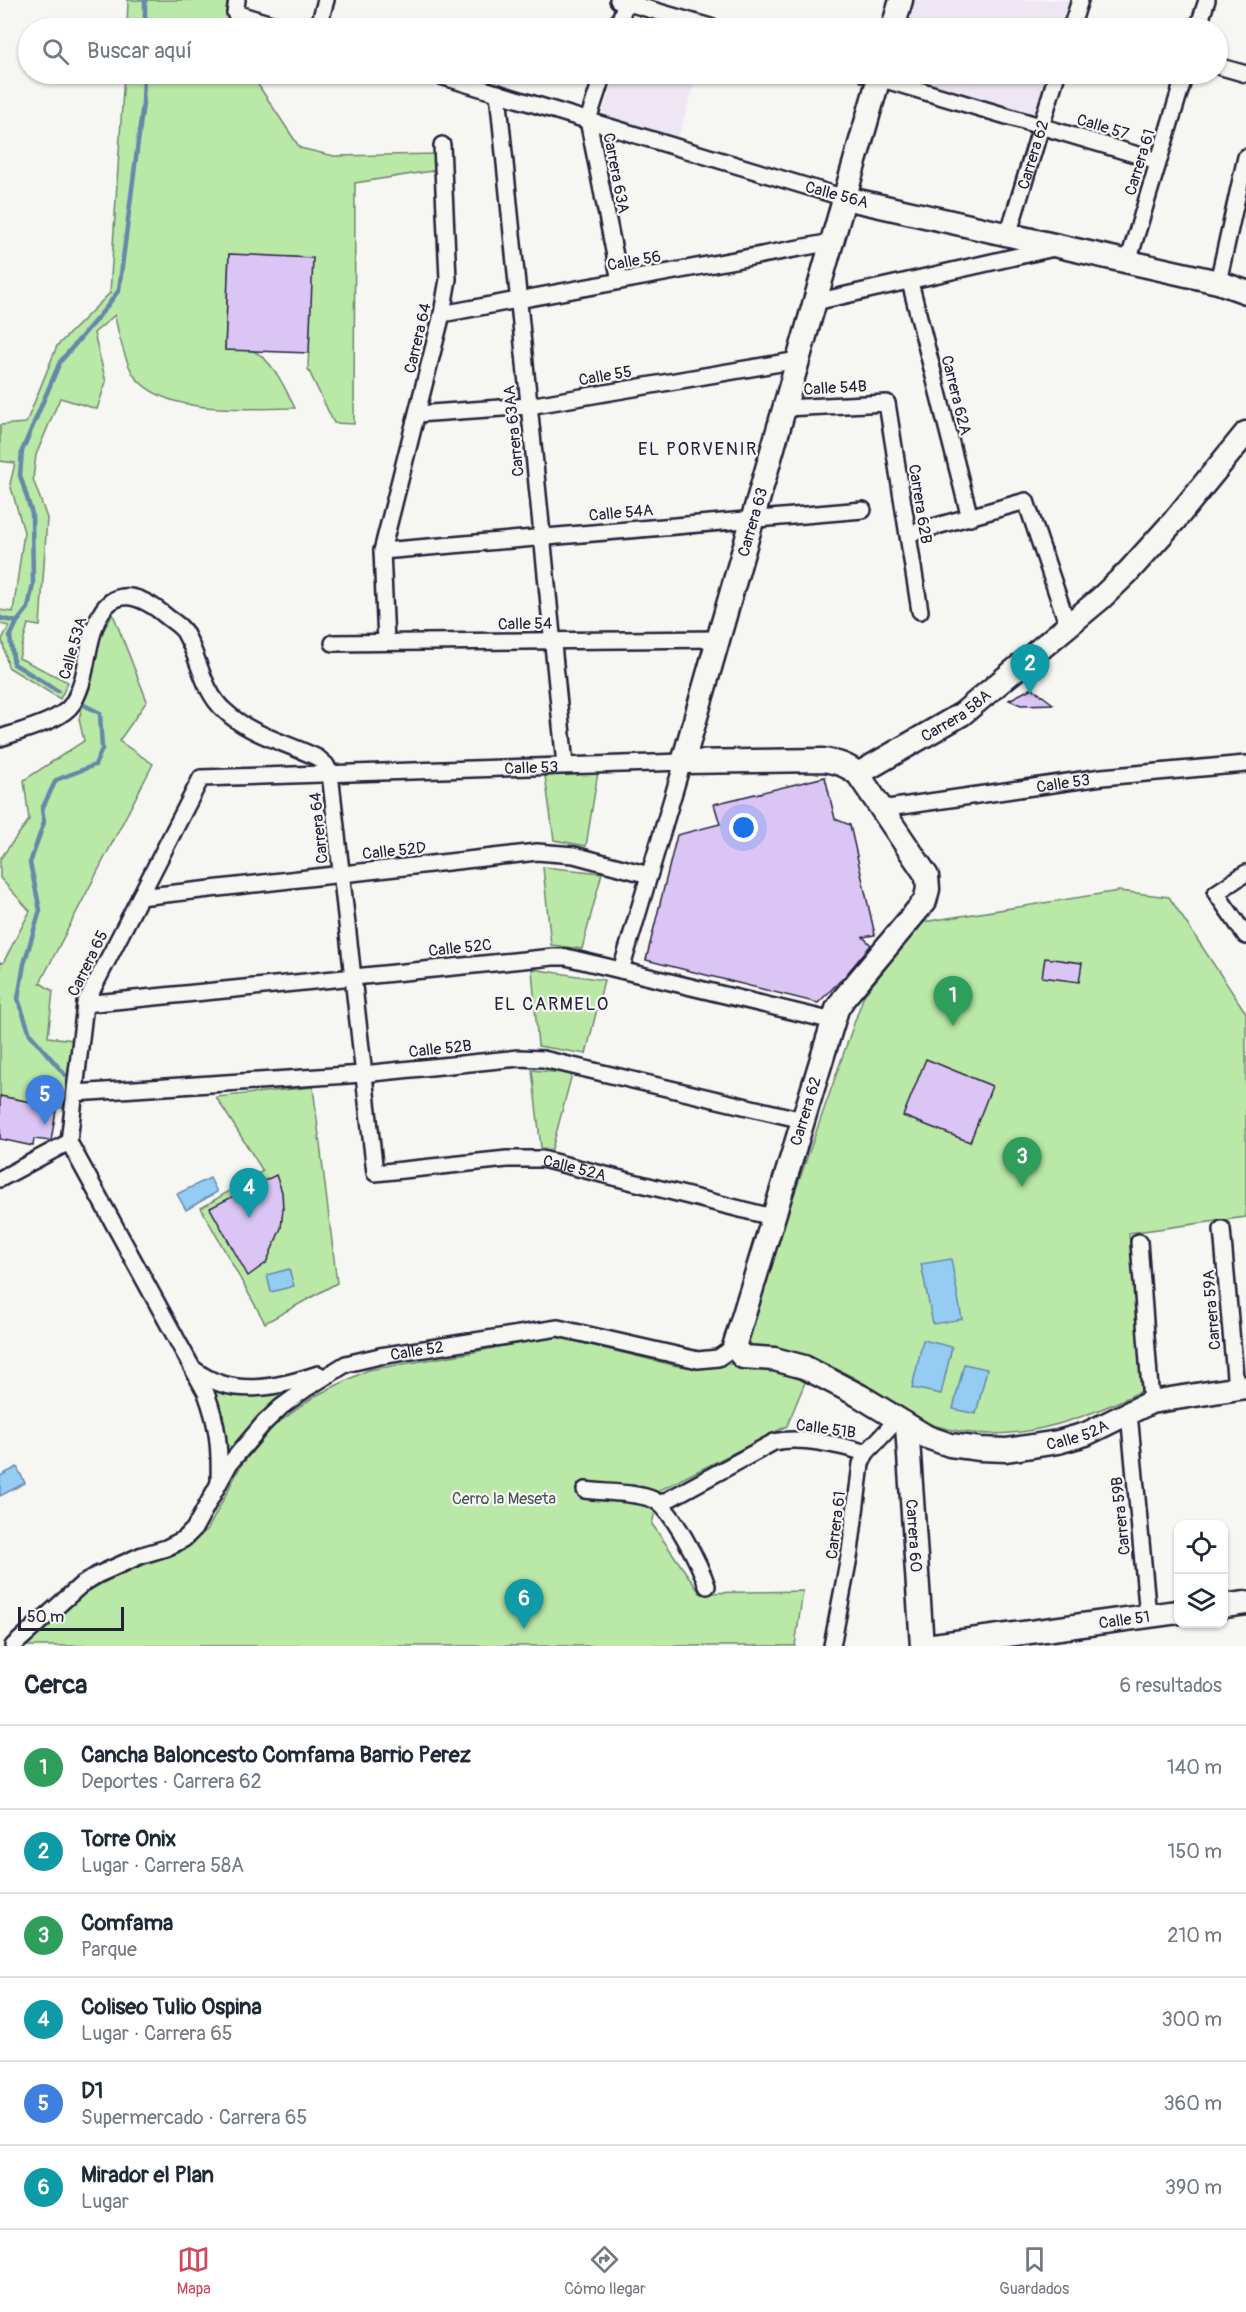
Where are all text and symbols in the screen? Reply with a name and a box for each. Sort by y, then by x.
search box [18,18,1228,84]
icon: search [39,35,72,68]
text: Buscar aquí [87,37,192,65]
street label: Calle 57 [1074,110,1132,144]
street label: Carrera 62 [1013,118,1053,192]
street label: Carrera 61 [1120,127,1160,198]
street label: Carrera 63A [598,131,634,215]
street label: Calle 56A [803,177,871,213]
street label: Calle 56 [606,246,663,276]
street label: Carrera 64 [400,301,436,375]
street label: Carrera 62A [936,353,976,437]
street label: Calle 55 [577,361,633,390]
street label: Calle 54B [803,376,867,400]
street label: Carrera 63AA [499,384,529,478]
district label: EL PORVENIR [638,438,758,461]
street label: Carrera 62B [904,463,936,545]
street label: Carrera 63 [734,485,772,559]
street label: Calle 54A [588,500,654,526]
street label: Calle 54 [498,614,552,634]
street label: Calle 53A [54,615,91,682]
pin: 2 [1010,644,1050,694]
street label: Carrera 58A [918,685,995,747]
street label: Calle 53 [504,757,559,779]
street label: Calle 53 [1035,770,1091,797]
street label: Carrera 64 [305,791,333,865]
your location [729,813,758,842]
street label: Calle 52D [361,838,427,864]
street label: Carrera 65 [63,927,112,1000]
street label: Calle 52C [427,935,493,961]
pin: 1 [934,976,972,1026]
district label: EL CARMELO [494,993,610,1016]
street label: Calle 52B [408,1036,472,1062]
street label: Carrera 62 [786,1074,826,1148]
pin: 5 [26,1076,64,1125]
pin: 3 [1002,1138,1042,1187]
street label: Calle 52A [541,1151,608,1186]
pin: 4 [230,1168,268,1218]
street label: Carrera 59A [1199,1269,1225,1351]
street label: Calle 52 [389,1337,445,1365]
street label: Calle 51B [795,1415,857,1443]
street label: Calle 52A [1045,1416,1112,1455]
street label: Carrera 59B [1107,1476,1135,1556]
park label: Cerro la Meseta [452,1489,556,1509]
street label: Carrera 61 [822,1490,850,1560]
street label: Carrera 60 [901,1499,926,1573]
map controls [1174,1520,1228,1628]
button: locate [1174,1520,1228,1574]
button: layers [1174,1574,1228,1628]
pin: 6 [504,1580,544,1629]
scale bar [18,1604,124,1632]
text: 50 m [27,1607,64,1627]
street label: Calle 51 [1098,1607,1151,1634]
text: Cerca [24,1669,87,1701]
text: 6 resultados [1120,1673,1222,1698]
text: Cancha Baloncesto Comfama Barrio Perez [81,1741,471,1769]
text: 1 [40,1755,47,1780]
text: 140 m [1167,1755,1222,1780]
text: Deportes · Carrera 62 [81,1769,262,1794]
text: Torre Onix [81,1825,176,1853]
text: 2 [38,1839,49,1864]
text: 150 m [1168,1839,1222,1864]
text: Lugar · Carrera 58A [81,1853,244,1878]
text: Comfama [81,1909,173,1937]
text: 3 [38,1923,49,1948]
text: 210 m [1167,1923,1222,1948]
text: Parque [81,1937,137,1962]
text: Coliseo Tulio Ospina [81,1993,262,2021]
text: 4 [38,2007,49,2032]
text: 300 m [1161,2007,1222,2032]
text: Lugar · Carrera 65 [81,2021,233,2046]
text: D1 [81,2077,103,2105]
text: 5 [38,2091,49,2116]
text: 360 m [1163,2091,1222,2116]
text: Supermercado · Carrera 65 [81,2105,307,2130]
text: Mirador el Plan [81,2161,214,2189]
text: 6 [38,2175,49,2200]
text: 390 m [1165,2175,1222,2200]
text: Lugar [81,2189,129,2214]
tab: Mapa [177,2243,211,2299]
tab: Cómo llegar [564,2243,646,2299]
tab: Guardados [999,2243,1069,2299]

